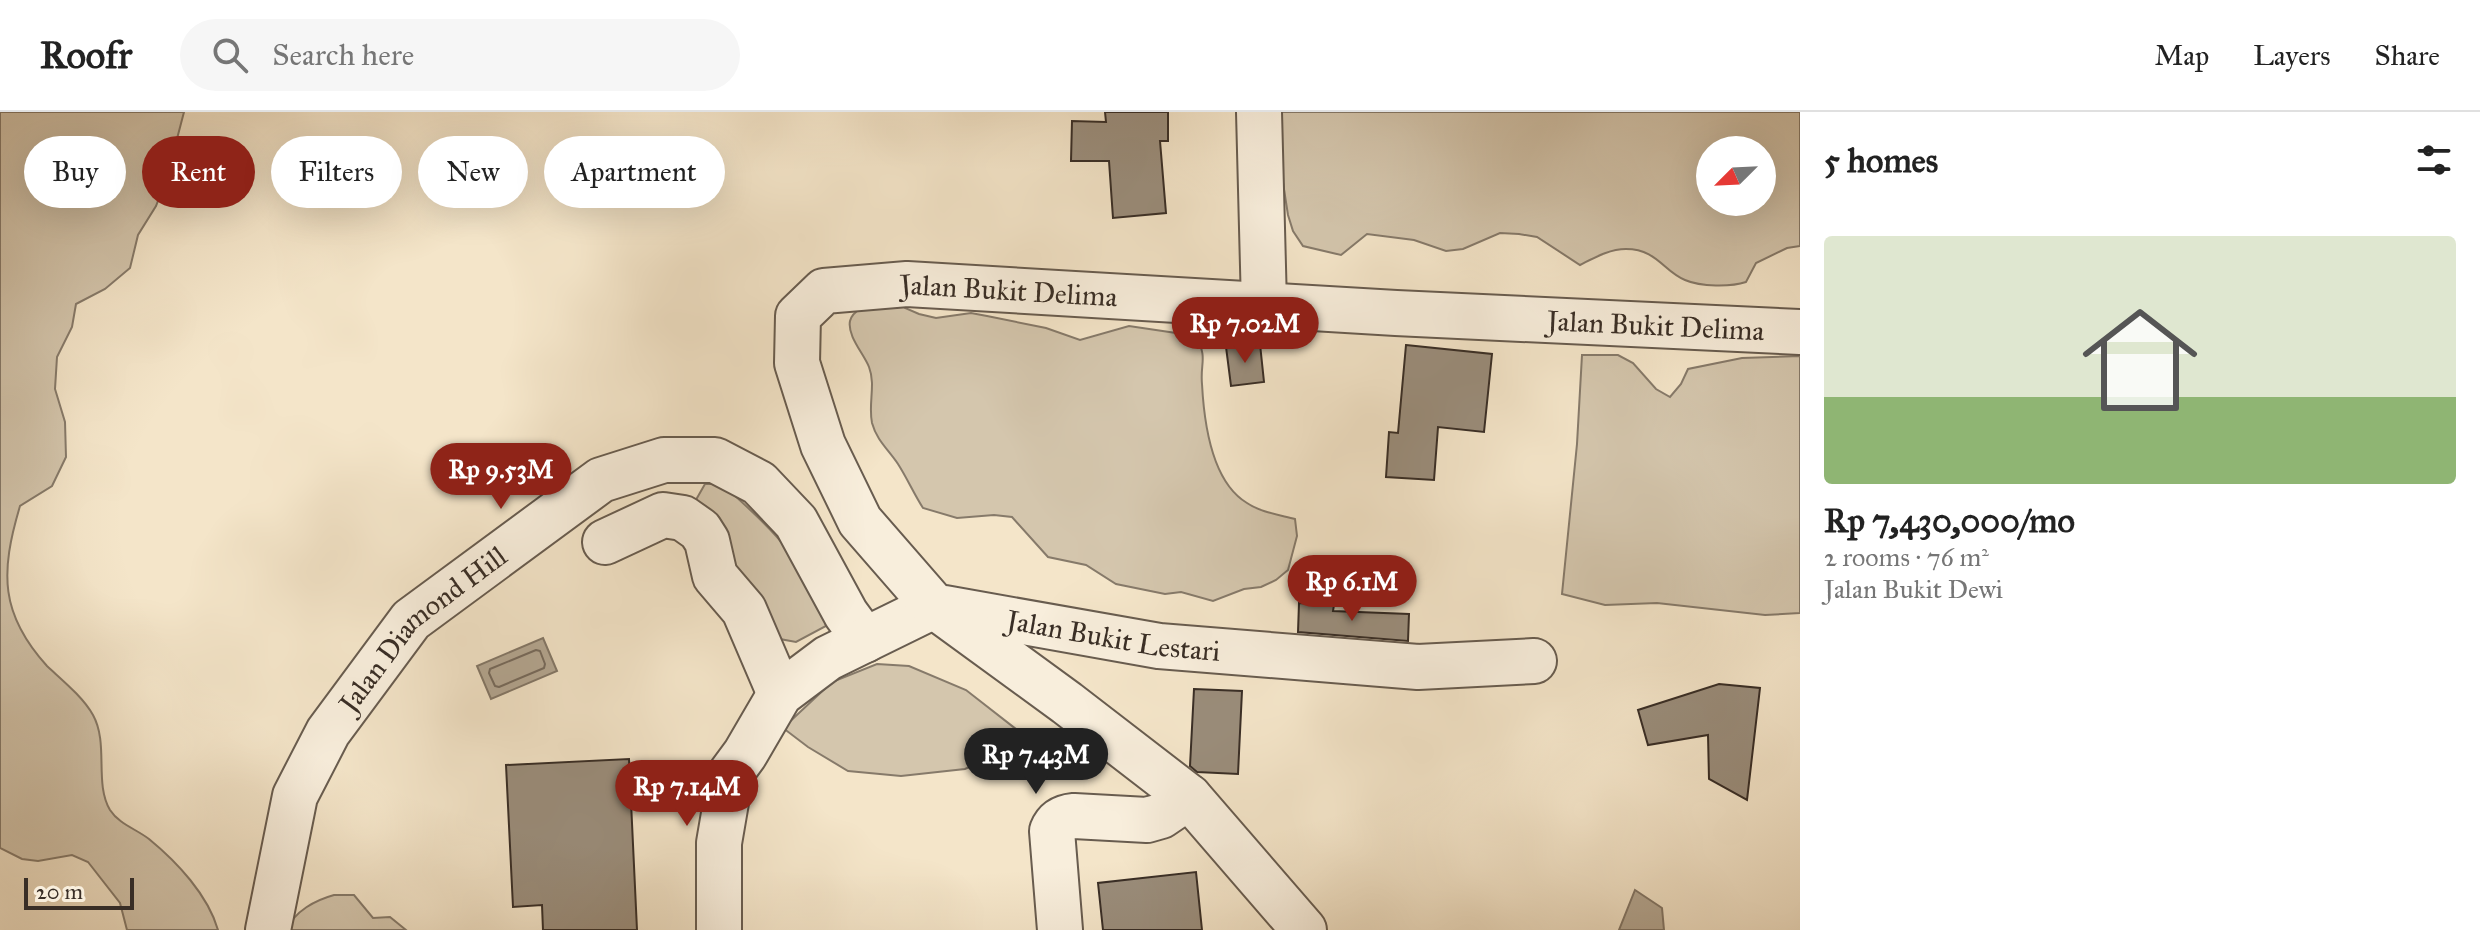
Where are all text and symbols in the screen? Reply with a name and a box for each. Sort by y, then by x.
search box [180,19,740,91]
text: Roofr [40,32,132,78]
icon: search [208,33,252,77]
text: Search here [272,37,414,73]
text: Map [2154,38,2209,73]
text: Layers [2253,38,2331,73]
text: Share [2375,38,2440,73]
chip: Buy [24,136,126,208]
chip: Rent [142,136,255,208]
chip: Filters [271,136,402,208]
chip: New [418,136,528,208]
chip: Apartment [544,136,725,208]
north arrow [1696,136,1776,216]
map controls [1696,136,1776,216]
icon: filters [2412,138,2456,182]
text: 5 homes [1824,140,1938,181]
street label: Jalan Bukit Delima [896,266,1118,314]
icon: home [2068,288,2212,432]
pin: Rp 7.02M [1162,297,1328,365]
street label: Jalan Bukit Delima [1543,302,1765,348]
text: Rp 7.02M [1190,307,1300,339]
pin: Rp 9.53M [418,443,584,511]
text: Rp 9.53M [448,453,554,485]
text: Rp 7,430,000/mo [1824,500,2075,541]
street label: Jalan Diamond Hill [329,538,514,722]
text: 2 rooms · 76 m² [1824,541,1989,573]
pin: Rp 6.1M [1278,555,1426,623]
text: Rp 6.1M [1306,565,1398,597]
text: Jalan Bukit Dewi [1824,573,2003,605]
street label: Jalan Bukit Lestari [1001,601,1222,668]
pin: Rp 7.43M [953,728,1119,796]
text: Rp 7.43M [982,738,1090,770]
pin: Rp 7.14M [604,760,770,828]
text: Rp 7.14M [633,770,741,802]
scale bar [24,874,134,910]
text: 20 m [36,878,83,905]

